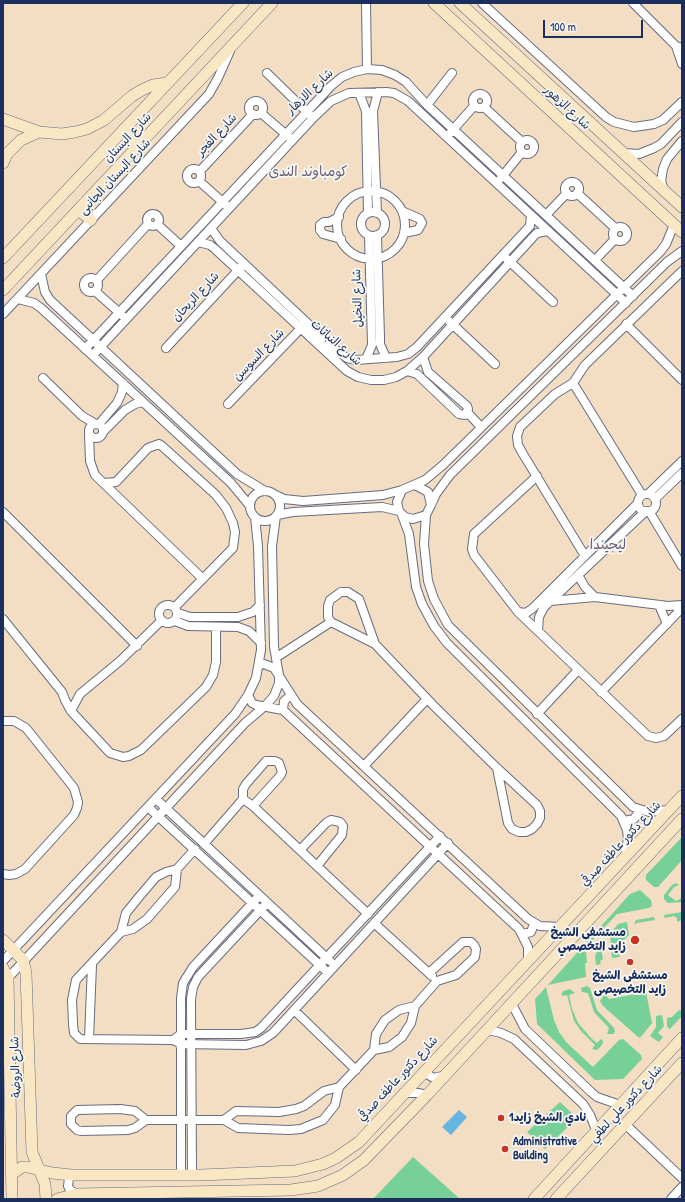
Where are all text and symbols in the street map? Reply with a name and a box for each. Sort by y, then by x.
scale bar [545,12,645,38]
text: 100 m [550,18,576,35]
street label: شارع الازهار [284,66,336,118]
street label: شارع الزهور [541,83,593,133]
street label: شارع البستان [101,110,155,166]
street label: شارع الفجر [194,111,240,159]
street label: شارع البستان الجانبى [76,136,154,218]
district label: كومباوند الندى [268,164,348,180]
street label: شارع الريحان [169,269,223,325]
street label: شارع النخيل [350,269,366,327]
street label: شارع النباتات [308,317,364,369]
street label: شارع السوسن [230,326,288,384]
district label: ليجيندا [590,537,626,553]
street label: شارع دكتور عاطف صدقي [578,798,664,890]
place label: مستشفى الشيخ زايد التخصصي [550,926,626,954]
marker: مستشفى الشيخ زايد التخصصي [629,934,641,946]
marker: مستشفى الشيخ زايد التخصيصى [625,957,635,967]
place label: مستشفى الشيخ زايد التخصيصى [592,969,668,997]
street label: شارع دكتور عاطف صدقي [355,1033,441,1125]
street label: شارع الروضة [8,1036,24,1098]
street label: شارع دكتور علي لطفي [586,1062,666,1146]
place label: نادي الشيخ زايد1 [509,1111,586,1125]
marker: نادي الشيخ زايد1 [496,1113,506,1123]
place label: Administrative Building [513,1135,577,1163]
marker: Administrative Building [500,1144,510,1154]

